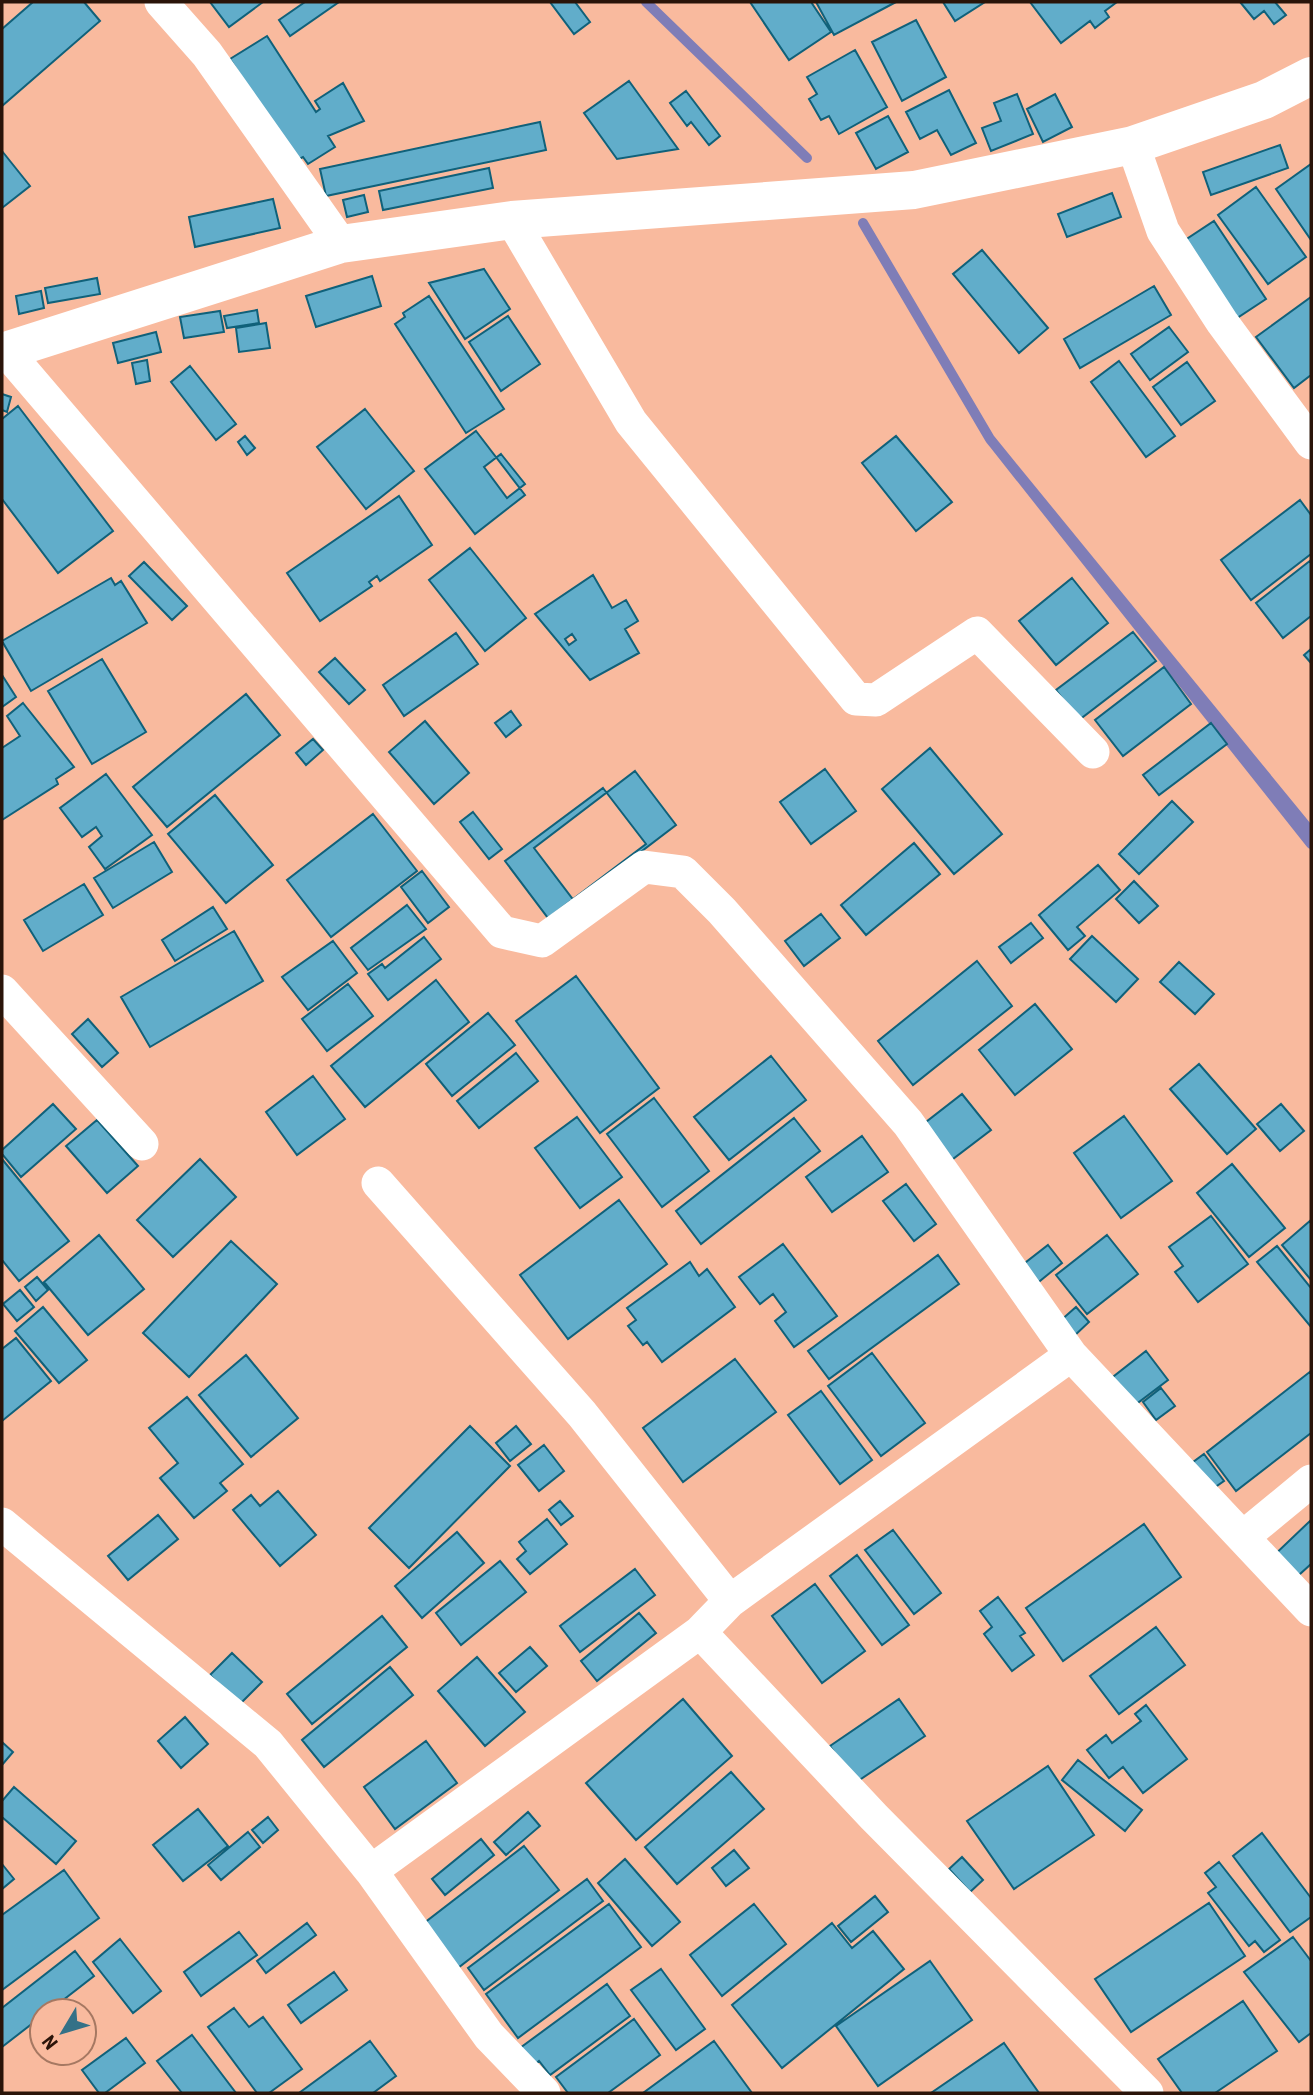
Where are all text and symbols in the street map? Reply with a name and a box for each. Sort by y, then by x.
north arrow [28,1997,98,2067]
text: N [37,2030,63,2054]

